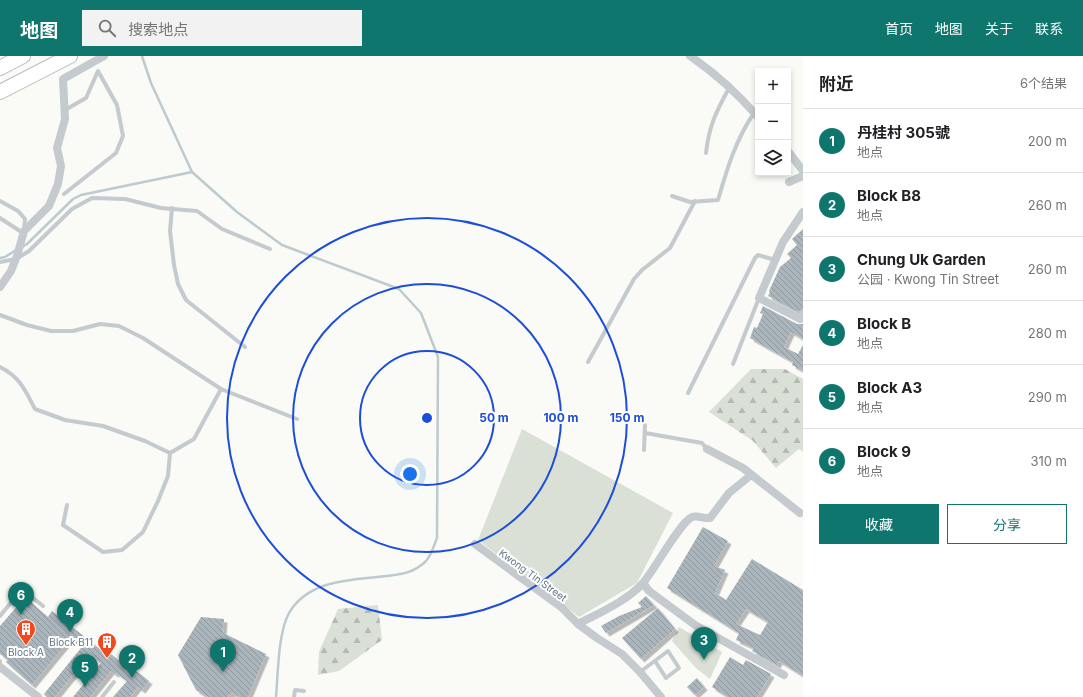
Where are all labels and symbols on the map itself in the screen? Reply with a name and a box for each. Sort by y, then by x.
text: 50 m [479,410,509,425]
text: 100 m [543,410,579,425]
text: 150 m [610,410,644,425]
centre of rings [420,411,434,425]
your location [400,464,420,484]
street label: Kwong Tin Street [497,546,570,604]
pin: 6 [8,582,34,615]
pin: 4 [57,599,83,632]
building icon: Block A [15,618,37,646]
pin: 3 [691,627,717,660]
building icon: Block B11 [96,631,118,659]
place label: Block B11 [49,636,93,648]
pin: 1 [210,639,236,672]
pin: 2 [119,645,145,678]
place label: Block A [8,646,44,658]
pin: 5 [72,654,98,687]

